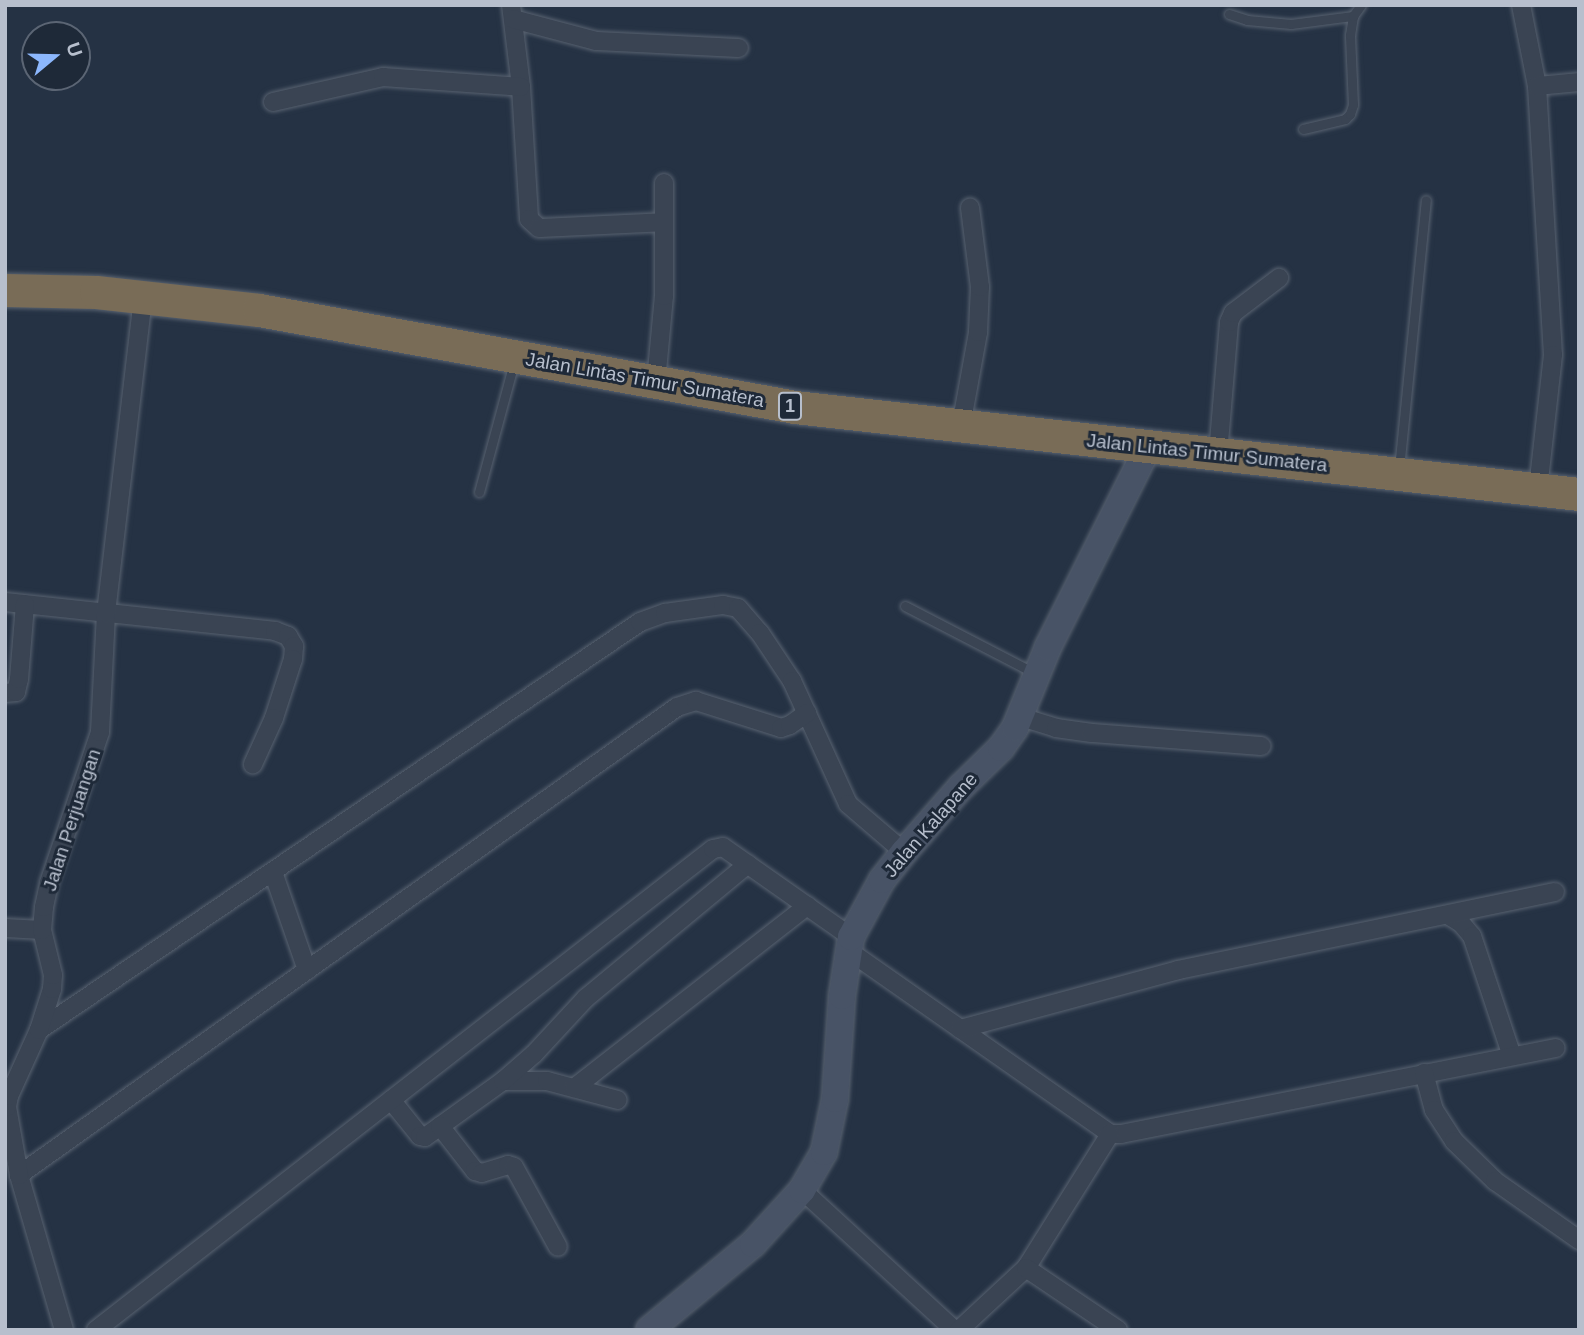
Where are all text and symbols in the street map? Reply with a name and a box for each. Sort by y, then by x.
north arrow [21,21,91,91]
text: U [62,40,87,60]
street label: Jalan Lintas Timur Sumatera [524,348,766,412]
road number: 1 [778,392,802,420]
street label: Jalan Lintas Timur Sumatera [1085,429,1329,477]
street label: Jalan Perjuangan [38,746,106,894]
street label: Jalan Kalapane [879,768,983,882]

